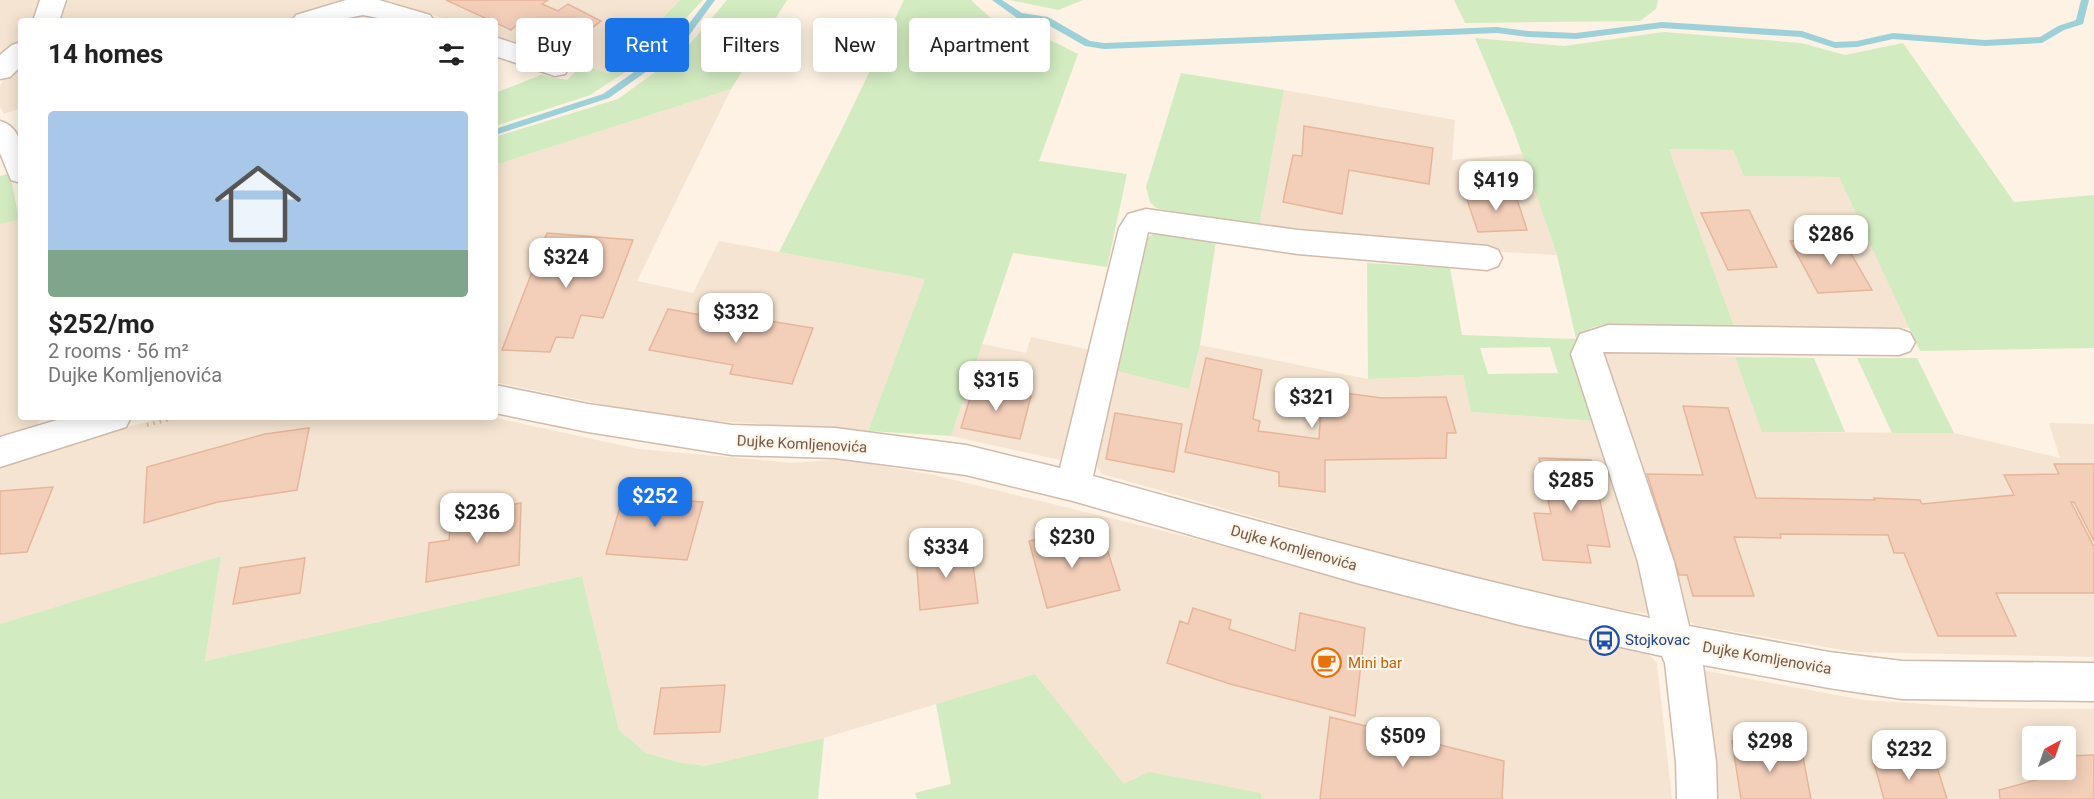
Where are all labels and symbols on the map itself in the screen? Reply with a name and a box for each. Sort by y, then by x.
pin: $419 [1460,161,1532,212]
pin: $286 [1795,215,1867,266]
pin: $324 [530,238,602,289]
pin: $332 [700,293,772,344]
pin: $315 [960,361,1032,412]
pin: $321 [1276,378,1348,429]
street label: Dujke Komljenovića [736,432,868,456]
pin: $285 [1535,461,1607,512]
pin: $252 [619,477,691,528]
pin: $236 [441,493,513,544]
pin: $230 [1036,518,1108,569]
street label: Dujke Komljenovića [1229,521,1359,575]
pin: $334 [910,528,982,579]
bus stop icon: Stojkovac [1588,624,1620,656]
place label: Stojkovac [1625,631,1690,649]
street label: Dujke Komljenovića [1701,638,1833,678]
cafe icon: Mini bar [1311,647,1343,679]
place label: Mini bar [1348,654,1402,672]
pin: $509 [1367,717,1439,768]
pin: $298 [1734,722,1806,773]
north arrow [2022,726,2076,780]
pin: $232 [1873,730,1945,781]

